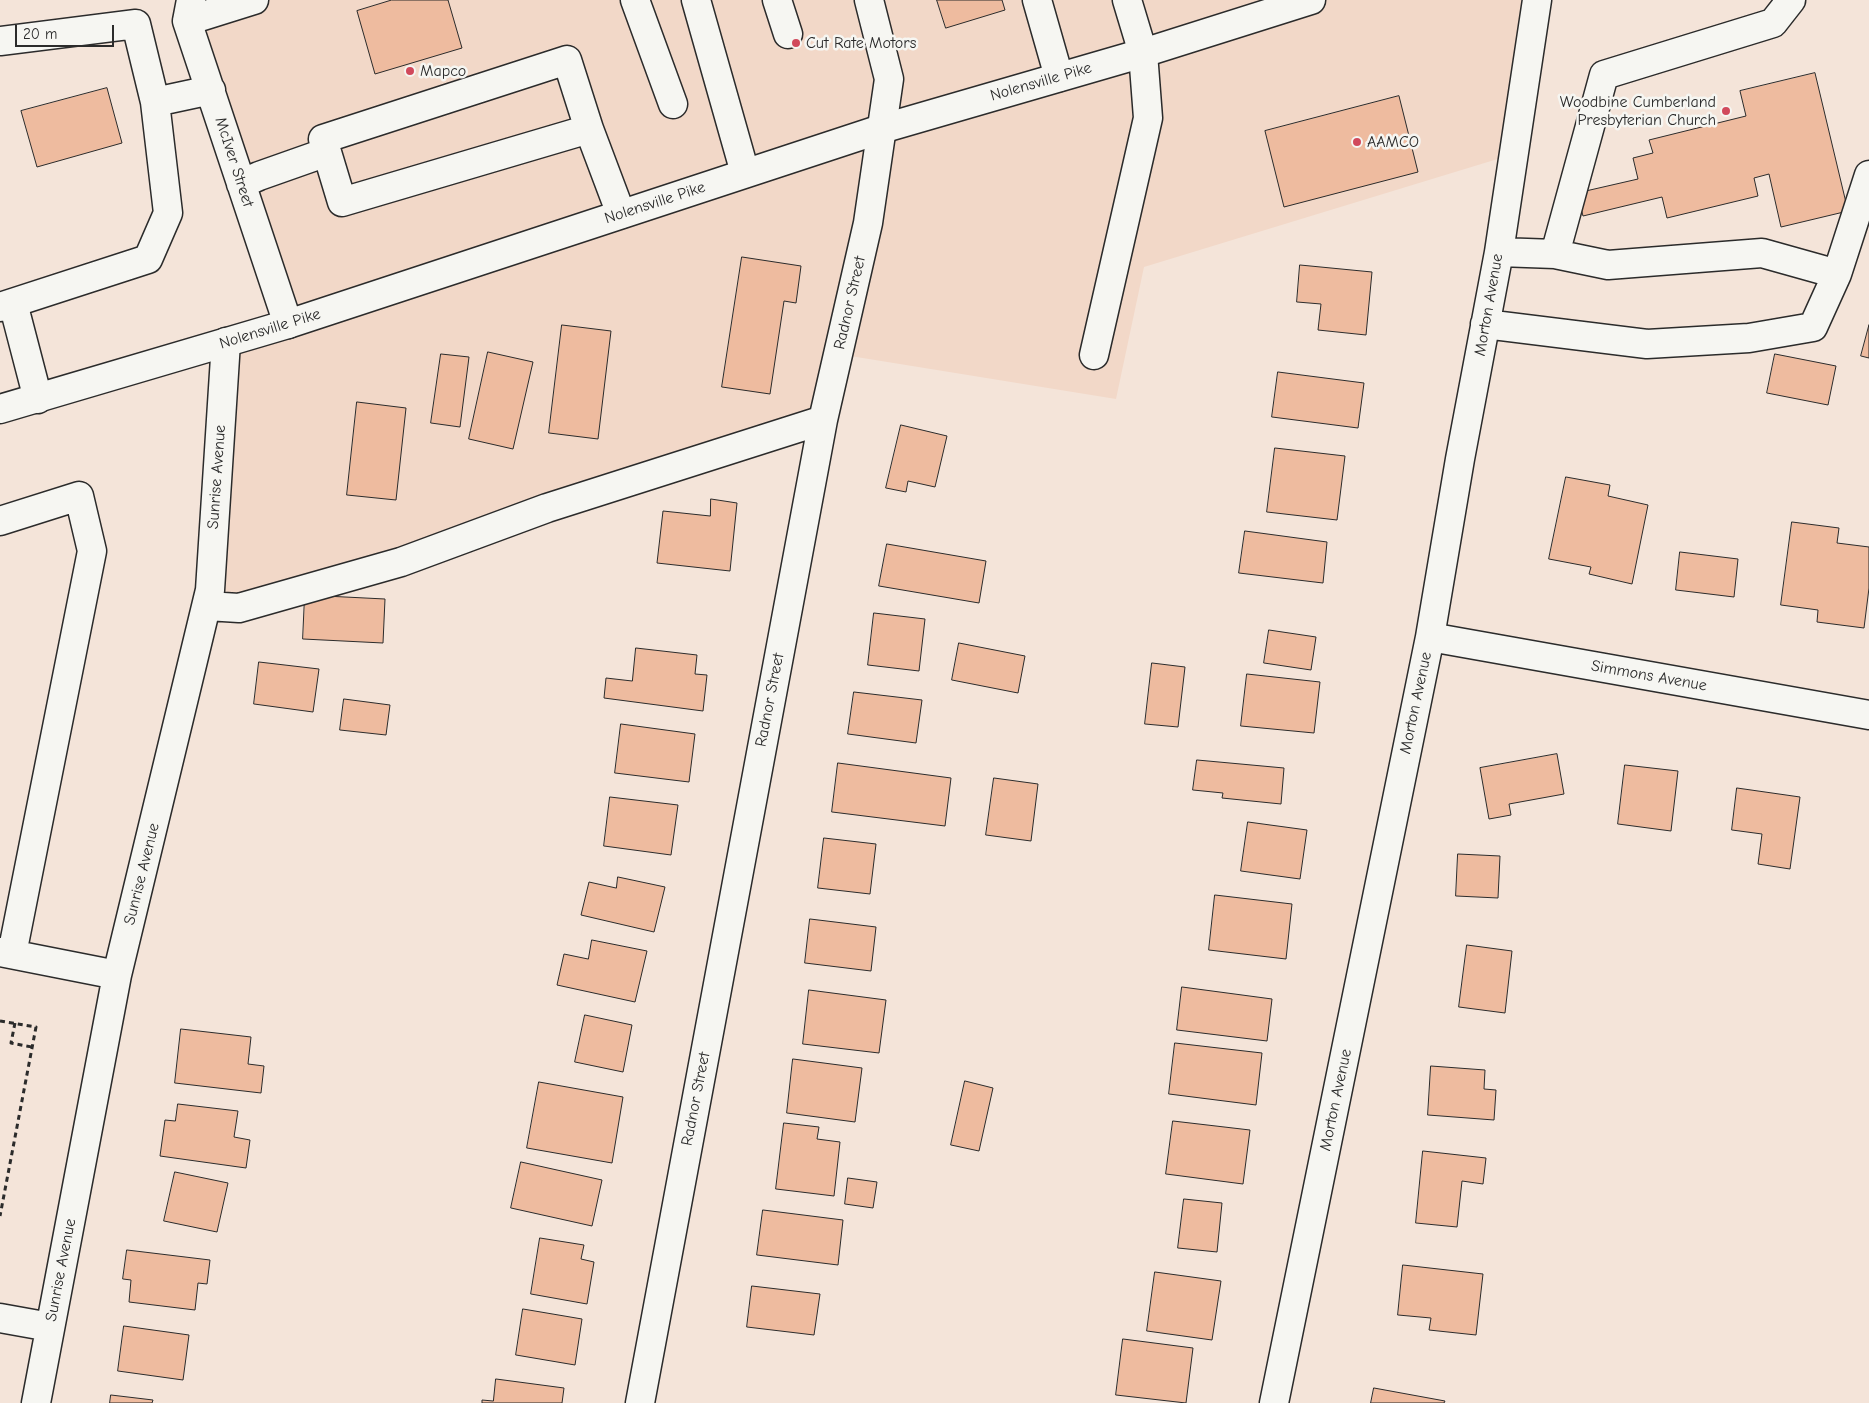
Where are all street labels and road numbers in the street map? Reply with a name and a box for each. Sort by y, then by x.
street label: Nolensville Pike [988,58,1094,106]
street label: McIver Street [210,115,258,209]
street label: Nolensville Pike [602,178,708,228]
street label: Morton Avenue [1471,252,1507,358]
street label: Radnor Street [830,254,870,352]
street label: Nolensville Pike [217,305,323,353]
street label: Sunrise Avenue [204,424,230,530]
street label: Morton Avenue [1396,650,1436,756]
street label: Radnor Street [751,651,789,749]
street label: Simmons Avenue [1590,656,1708,696]
street label: Sunrise Avenue [120,821,164,927]
street label: Morton Avenue [1316,1047,1356,1153]
street label: Radnor Street [677,1050,715,1148]
street label: Sunrise Avenue [42,1217,80,1323]

